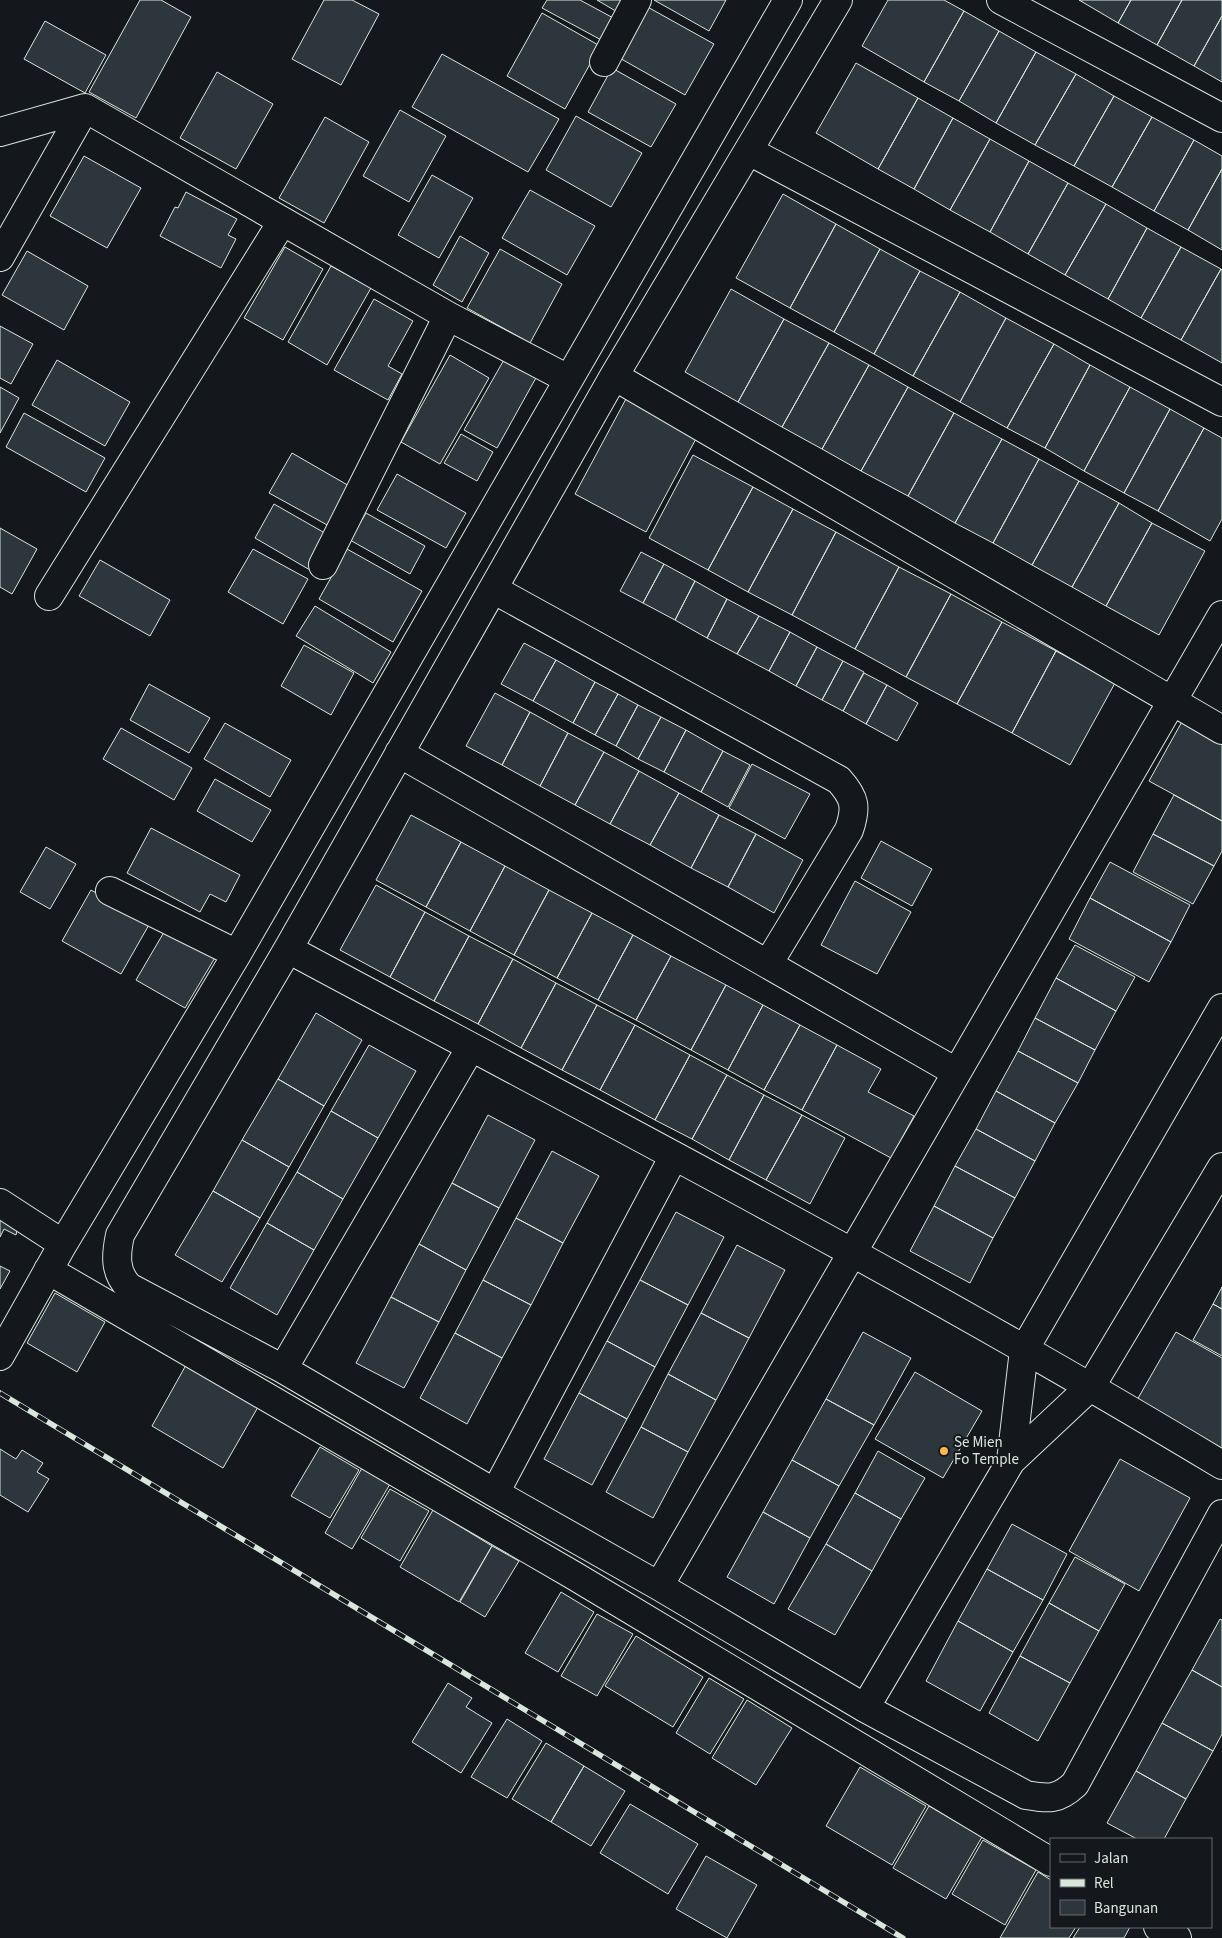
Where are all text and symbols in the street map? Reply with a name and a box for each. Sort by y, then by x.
place label: Se Mien Fo Temple [954,1432,1019,1470]
marker: Se Mien Fo Temple [938,1445,950,1457]
legend [1050,1838,1212,1928]
text: Jalan [1094,1848,1128,1869]
text: Rel [1094,1873,1114,1894]
text: Bangunan [1094,1898,1158,1919]

